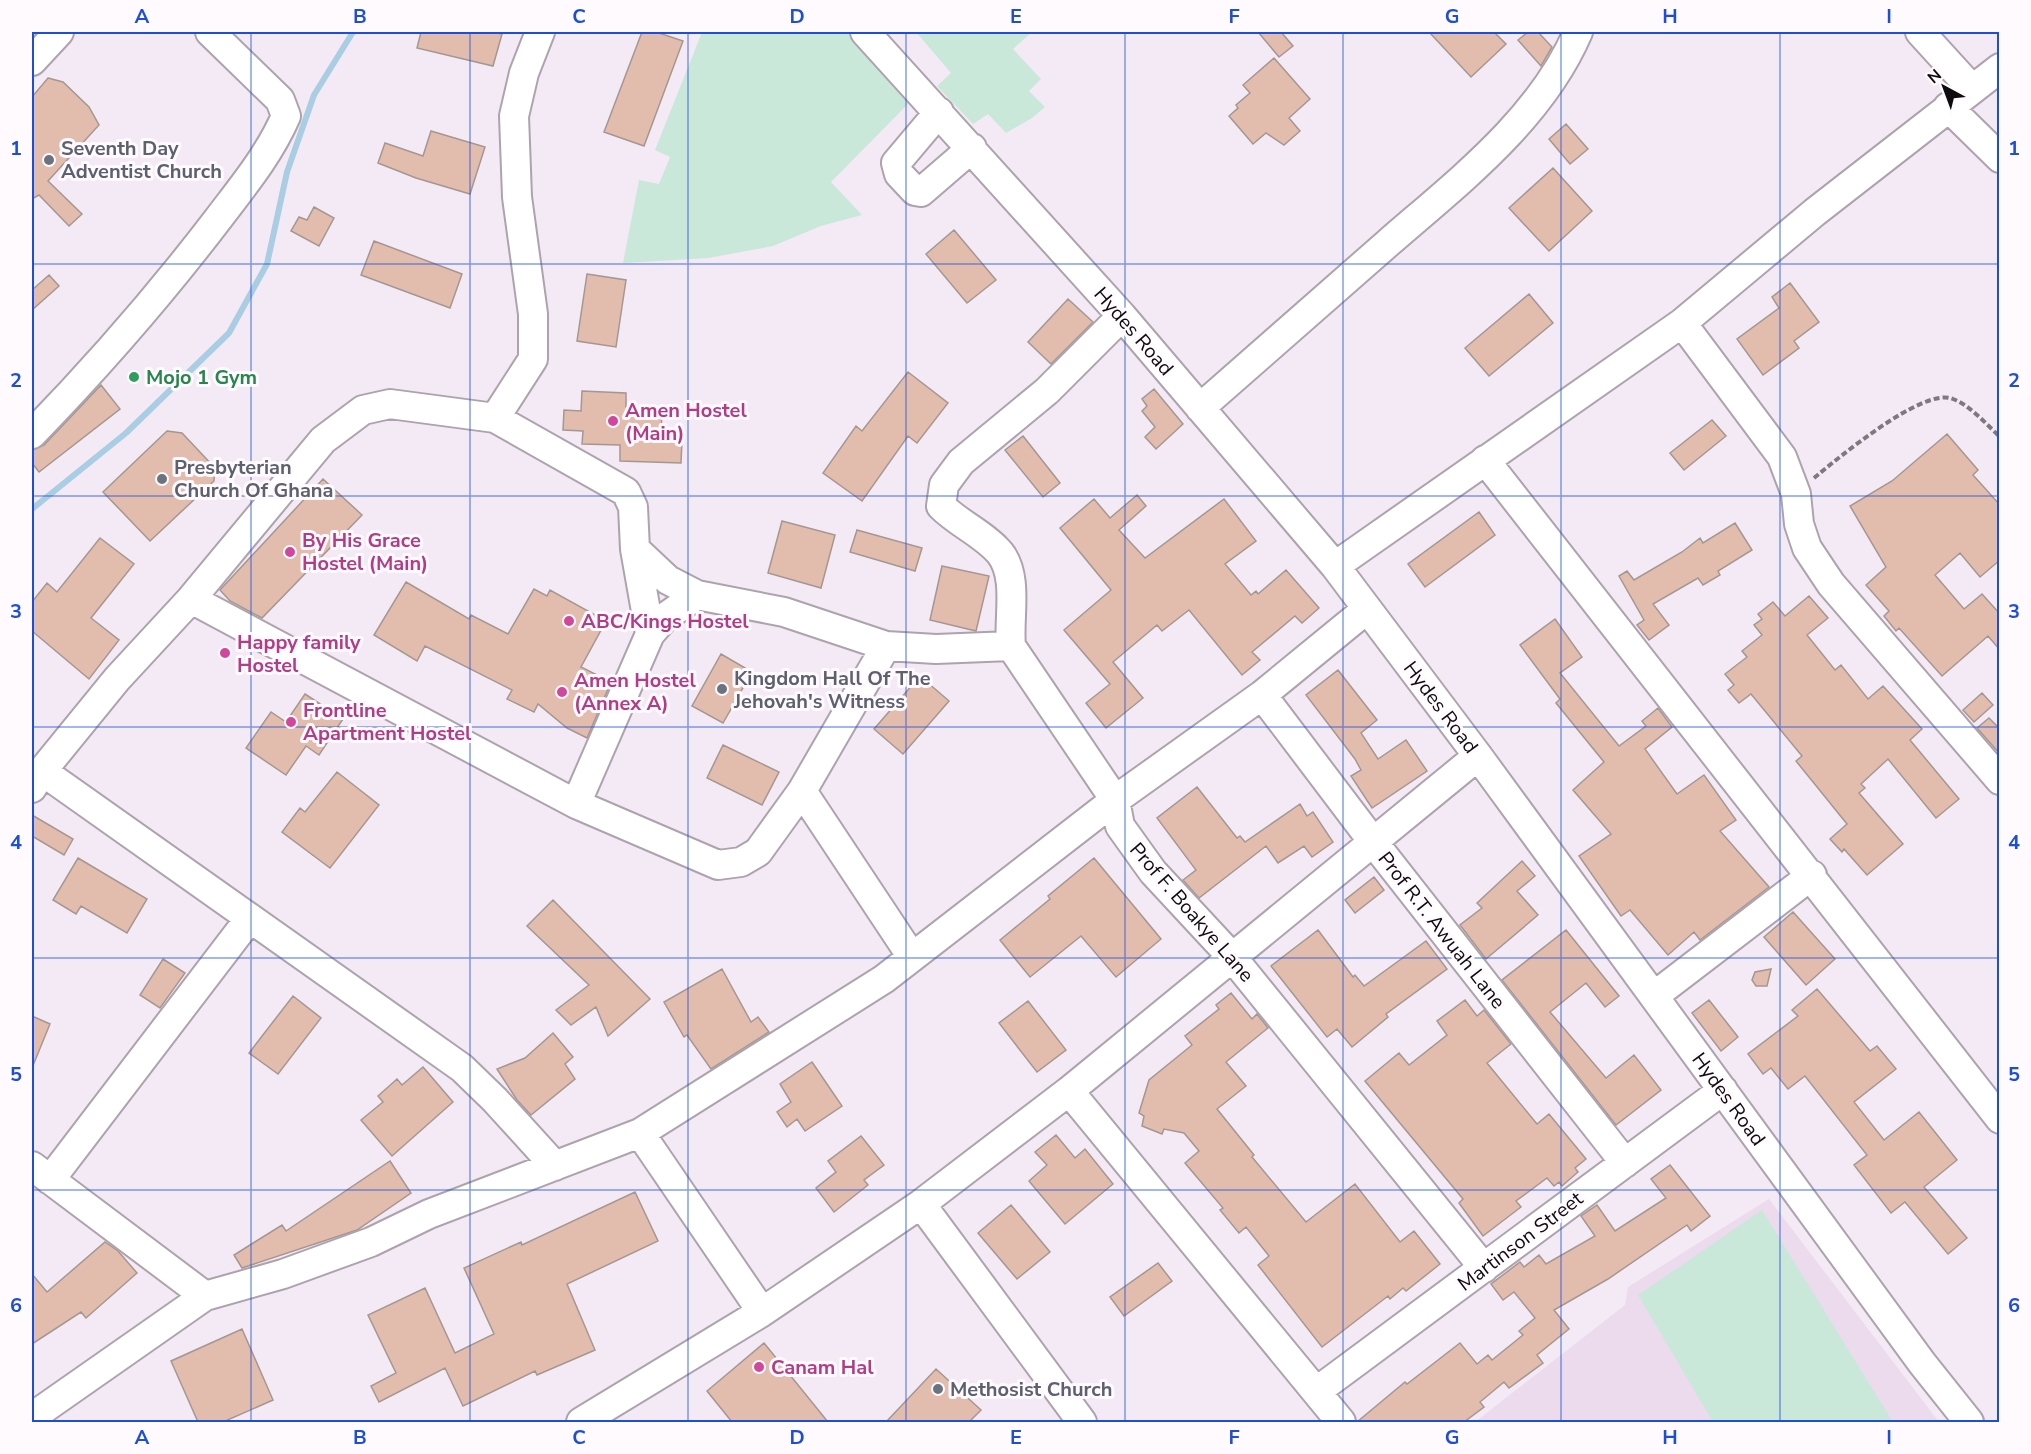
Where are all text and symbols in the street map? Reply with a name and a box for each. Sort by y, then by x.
text: A [135,3,150,30]
text: B [353,3,367,30]
text: C [572,3,586,30]
text: D [789,3,805,30]
text: E [1010,3,1022,30]
text: F [1228,3,1240,30]
text: G [1445,3,1459,30]
text: H [1662,3,1678,30]
text: I [1886,3,1892,30]
north arrow [1914,57,1974,117]
text: N [1923,64,1947,89]
text: 1 [10,135,22,162]
place label: Seventh Day Adventist Church [61,135,222,185]
text: 1 [2008,135,2020,162]
marker: Seventh Day Adventist Church [42,153,56,167]
street label: Hydes Road [1088,281,1180,381]
place label: Mojo 1 Gym [146,364,257,391]
text: 2 [10,367,22,394]
text: 2 [2008,367,2020,394]
marker: Mojo 1 Gym [127,370,141,384]
place label: Amen Hostel (Main) [625,397,747,447]
marker: Amen Hostel (Main) [606,414,620,428]
place label: Presbyterian Church Of Ghana [174,454,333,504]
marker: Presbyterian Church Of Ghana [155,472,169,486]
place label: By His Grace Hostel (Main) [302,527,428,577]
marker: By His Grace Hostel (Main) [283,545,297,559]
text: 3 [10,598,22,625]
text: 3 [2008,598,2020,625]
place label: ABC/Kings Hostel [581,608,749,635]
marker: ABC/Kings Hostel [562,614,576,628]
place label: Happy family Hostel [237,629,361,679]
marker: Happy family Hostel [218,646,232,660]
street label: Hydes Road [1397,656,1484,759]
place label: Kingdom Hall Of The Jehovah's Witness [733,665,931,715]
place label: Amen Hostel (Annex A) [574,667,696,717]
marker: Kingdom Hall Of The Jehovah's Witness [715,682,729,696]
marker: Amen Hostel (Annex A) [555,685,569,699]
place label: Frontline Apartment Hostel [303,697,472,747]
marker: Frontline Apartment Hostel [284,715,298,729]
text: 4 [10,829,22,856]
text: 4 [2008,829,2020,856]
street label: Prof F. Boakye Lane [1123,837,1260,988]
street label: Prof R.T. Awuah Lane [1372,846,1511,1014]
street label: Hydes Road [1686,1047,1772,1151]
text: 5 [10,1061,22,1088]
text: 5 [2008,1061,2020,1088]
street label: Martinson Street [1452,1185,1589,1297]
text: 6 [10,1292,22,1319]
text: 6 [2008,1292,2020,1319]
place label: Canam Hal [771,1354,874,1381]
marker: Canam Hal [752,1360,766,1374]
place label: Methosist Church [950,1376,1112,1403]
marker: Methosist Church [931,1382,945,1396]
text: A [135,1424,150,1451]
text: B [353,1424,367,1451]
text: C [572,1424,586,1451]
text: D [789,1424,805,1451]
text: E [1010,1424,1022,1451]
text: F [1228,1424,1240,1451]
text: G [1445,1424,1459,1451]
text: H [1662,1424,1678,1451]
text: I [1886,1424,1892,1451]

